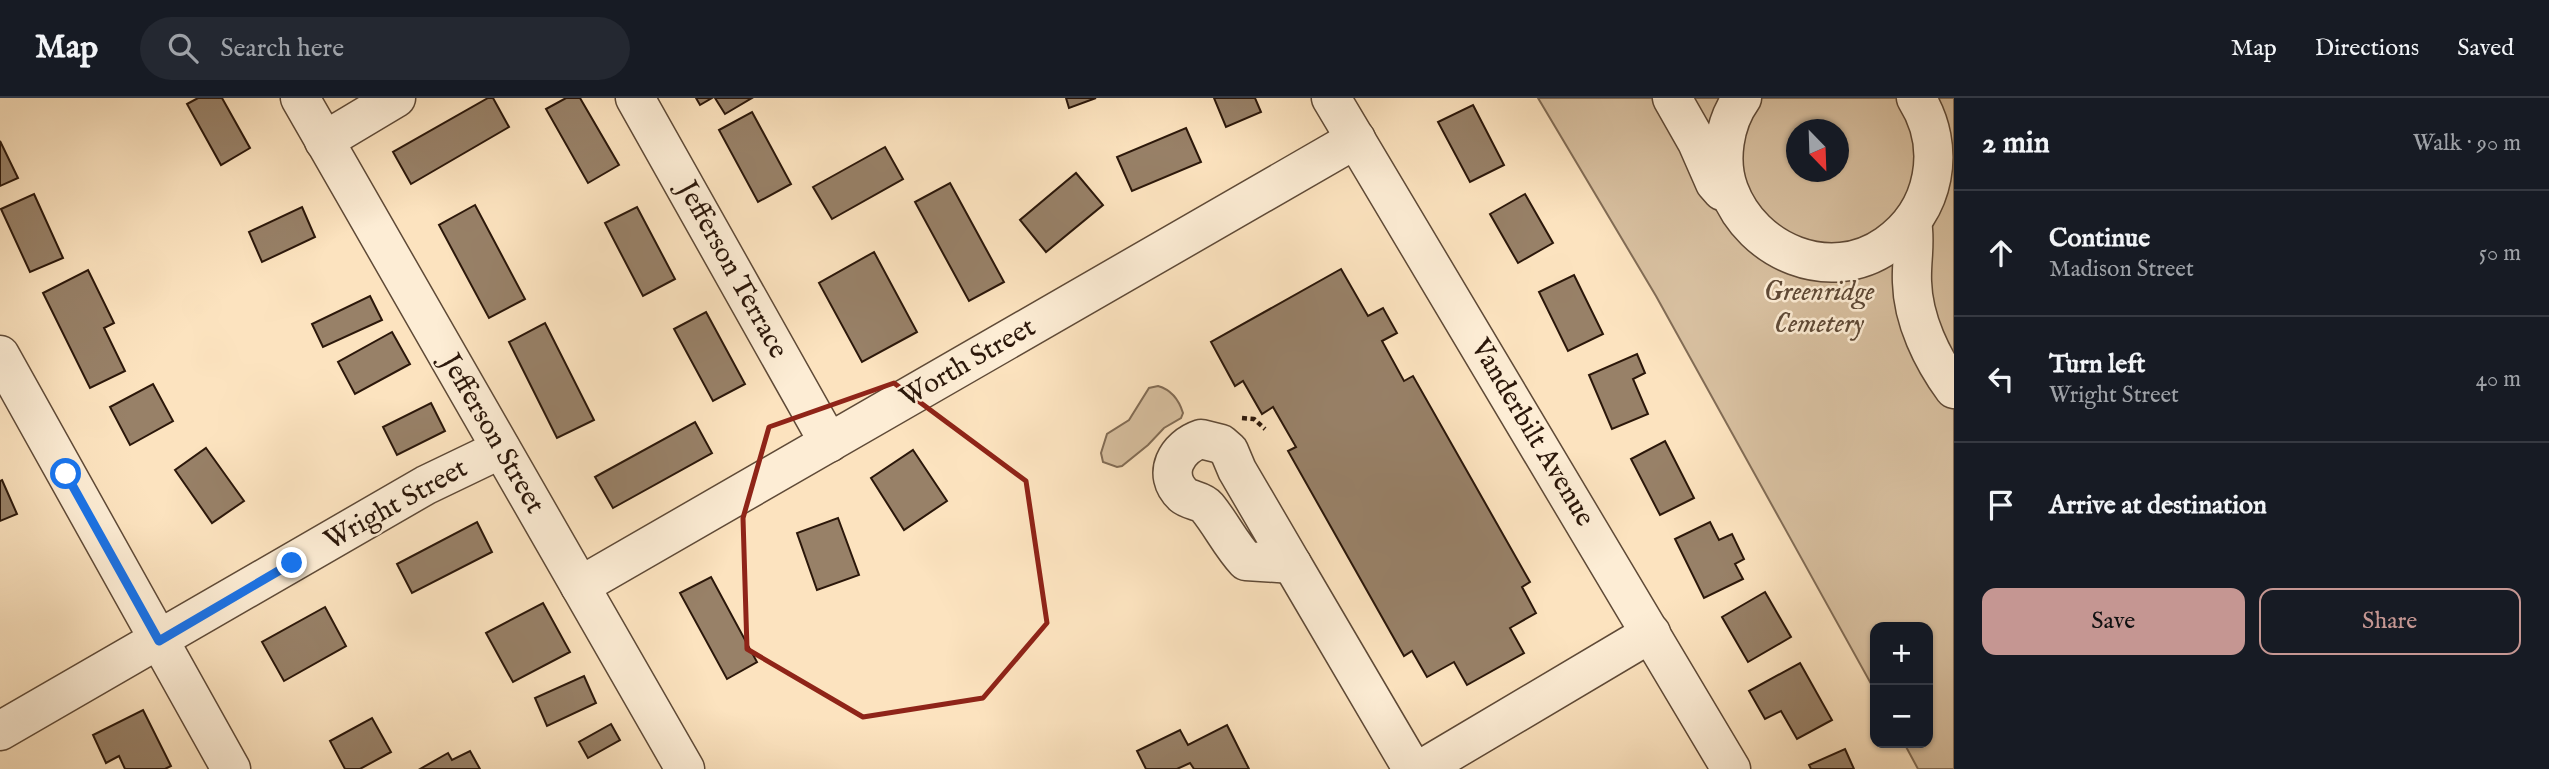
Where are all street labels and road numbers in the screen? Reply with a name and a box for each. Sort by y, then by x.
street label: Jefferson Terrace [667,172,795,365]
street label: Worth Street [894,310,1042,416]
street label: Vanderbilt Avenue [1462,332,1602,533]
street label: Jefferson Street [431,345,552,521]
street label: Wright Street [318,451,474,559]

